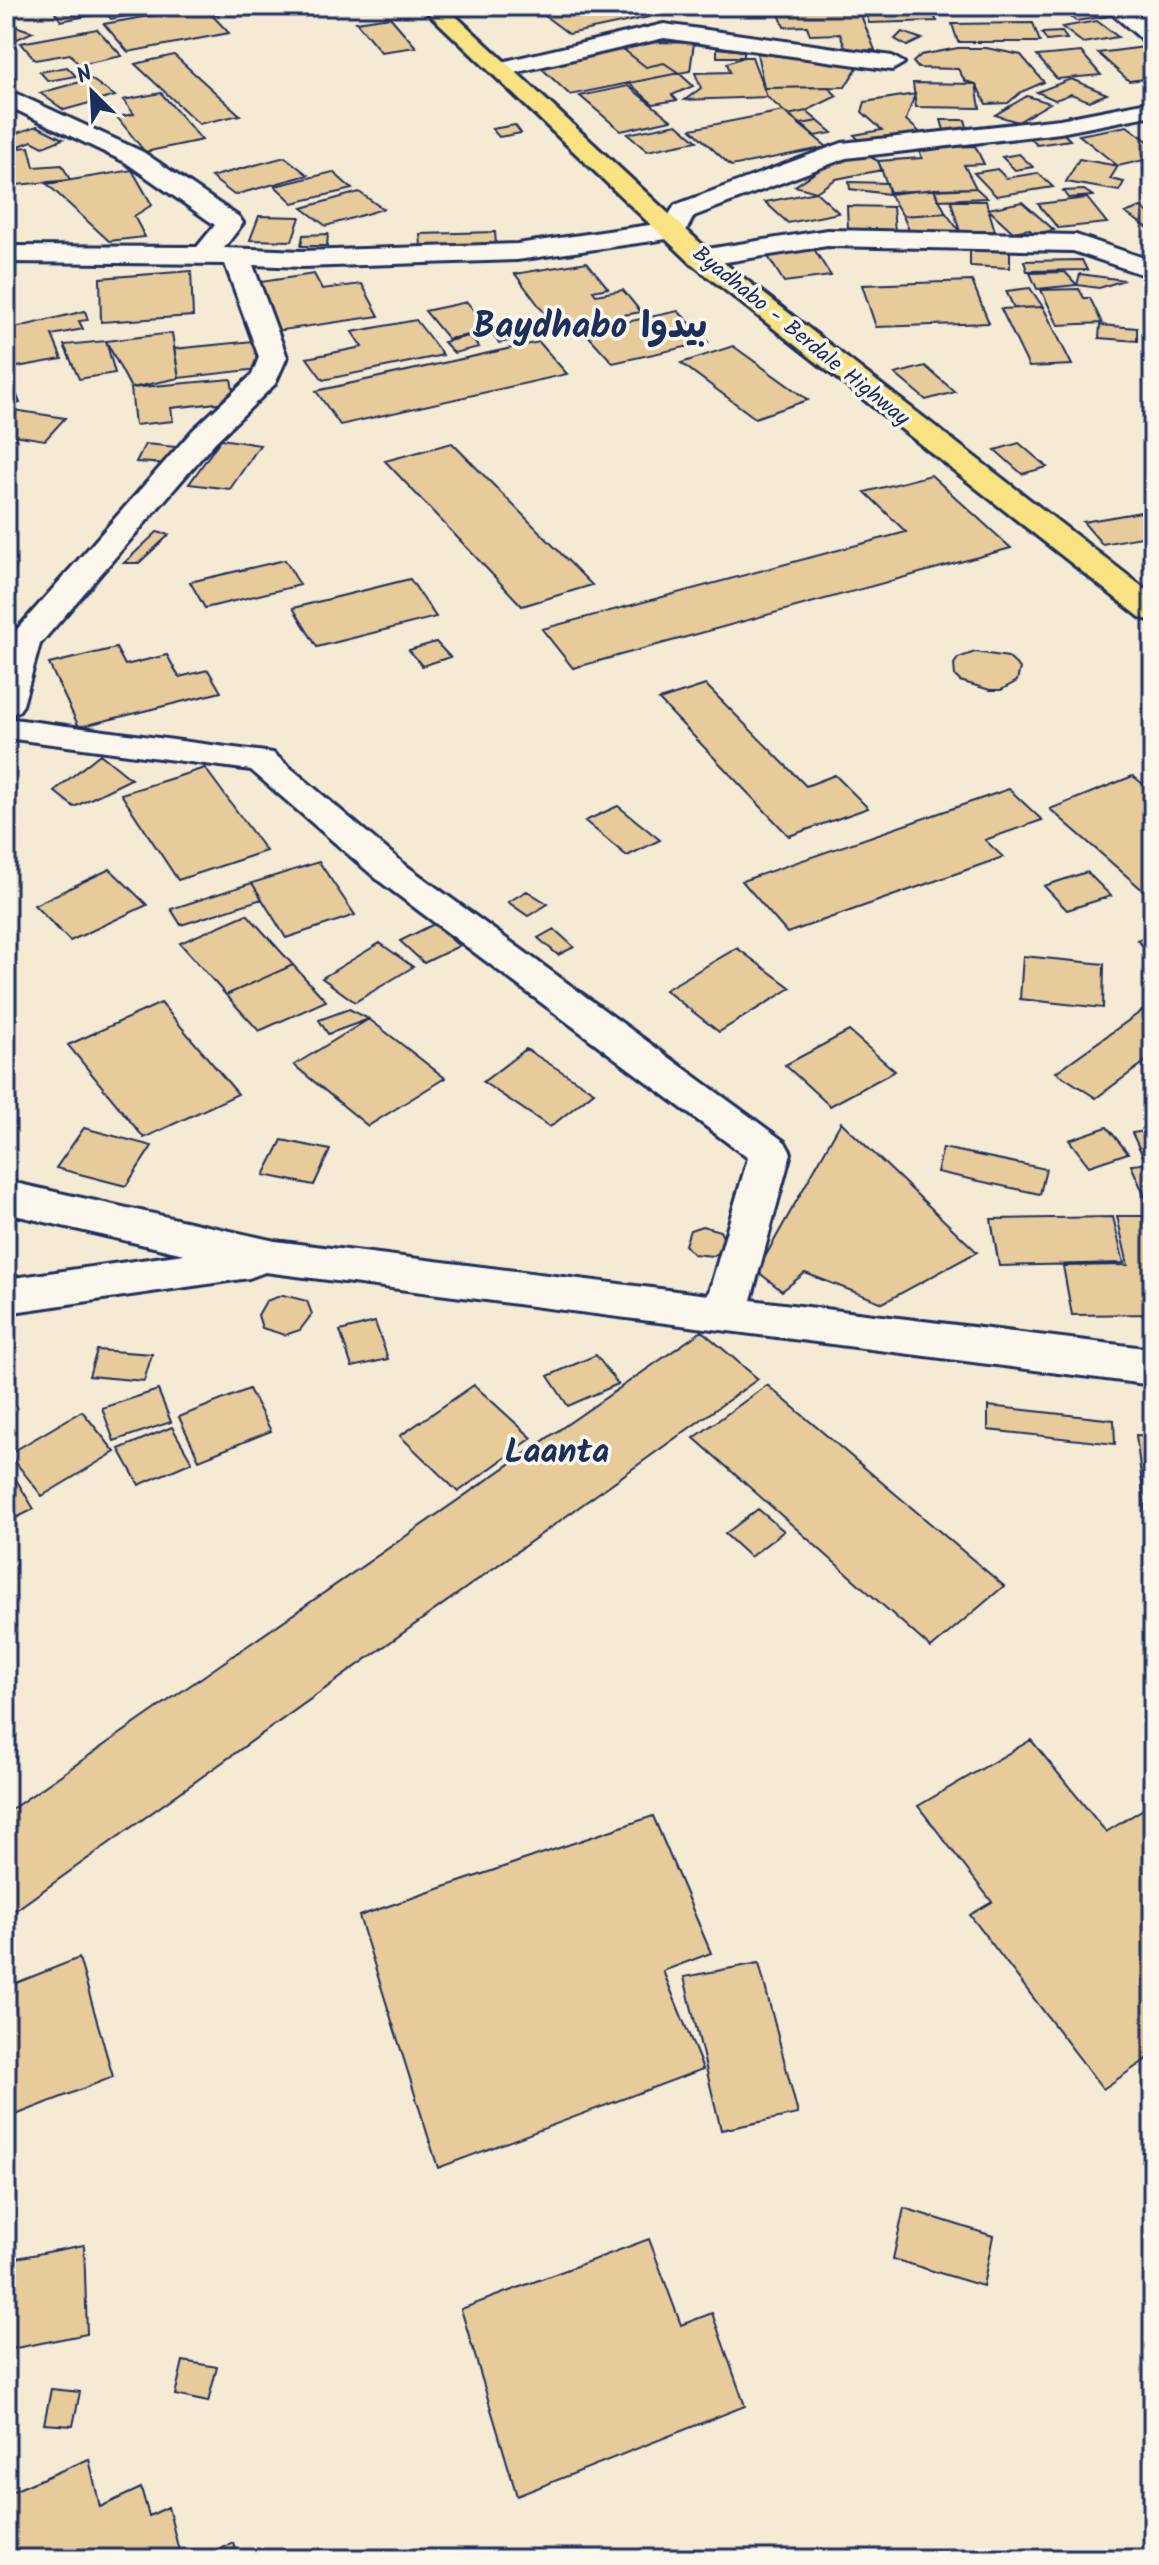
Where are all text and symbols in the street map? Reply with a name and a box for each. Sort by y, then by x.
north arrow [52,52,132,132]
text: N [71,57,98,95]
street label: Byadhabo - Berdale Highway [684,238,917,436]
district label: Baydhabo بيدوا [473,299,707,356]
district label: Laanta [505,1426,609,1480]

